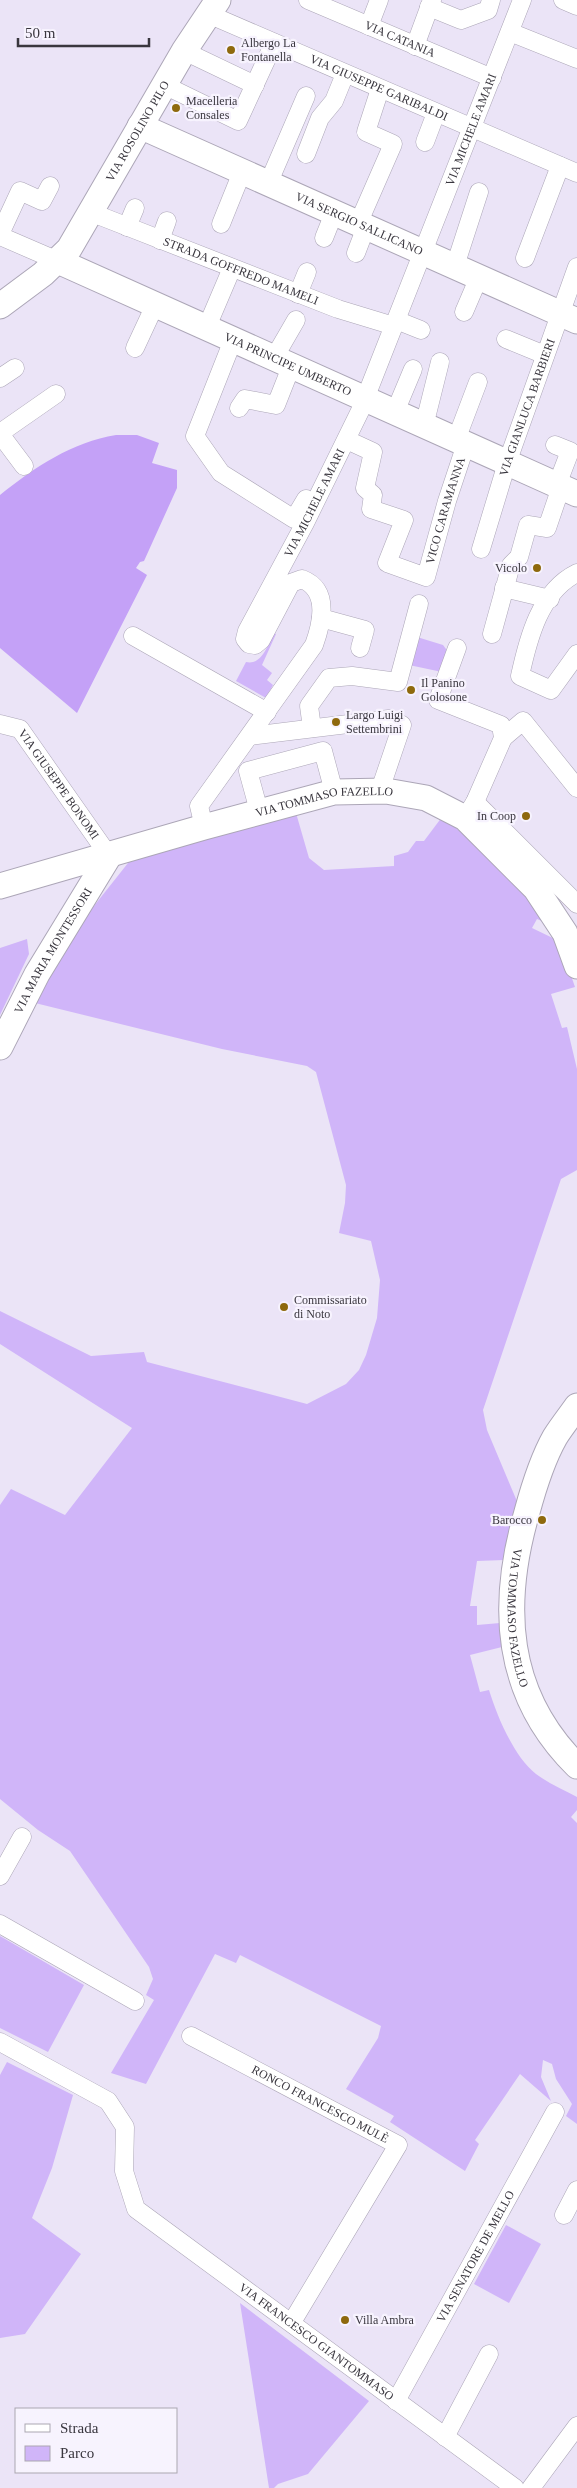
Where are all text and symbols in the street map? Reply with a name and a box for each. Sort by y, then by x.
scale bar [18,15,149,47]
street label: VIA CATANIA [363,18,438,60]
text: 50 m [25,25,56,41]
place label: Albergo La Fontanella [241,36,296,64]
marker: Albergo La Fontanella [225,44,237,56]
street label: VIA GIUSEPPE GARIBALDI [308,52,450,123]
street label: VIA MICHELE AMARI [443,72,499,188]
street label: VIA ROSOLINO PILO [103,78,172,184]
place label: Macelleria Consales [186,94,238,122]
marker: Macelleria Consales [170,102,182,114]
street label: VIA SERGIO SALLICANO [293,189,425,258]
street label: STRADA GOFFREDO MAMELI [161,234,320,308]
street label: VIA PRINCIPE UMBERTO [222,330,354,399]
street label: VIA GIANLUCA BARBIERI [496,337,558,478]
street label: VIA MICHELE AMARI [281,446,347,559]
street label: VICO CARAMANNA [423,455,468,566]
place label: Vicolo [495,561,527,575]
marker: Vicolo [531,562,543,574]
place label: Il Panino Golosone [421,676,467,704]
marker: Il Panino Golosone [405,684,417,696]
place label: Largo Luigi Settembrini [346,708,404,736]
marker: Largo Luigi Settembrini [330,716,342,728]
street label: VIA GIUSEPPE BONOMI [15,726,102,842]
street label: VIA TOMMASO FAZELLO [254,784,395,820]
place label: In Coop [477,809,516,823]
marker: In Coop [520,810,532,822]
street label: VIA MARIA MONTESSORI [11,885,95,1016]
place label: Commissariato di Noto [294,1293,367,1321]
marker: Commissariato di Noto [278,1301,290,1313]
place label: Barocco [492,1513,532,1527]
marker: Barocco [536,1514,548,1526]
street label: VIA TOMMASO FAZELLO [505,1547,532,1689]
street label: RONCO FRANCESCO MULÈ [249,2062,391,2146]
street label: VIA SENATORE DE MELLO [434,2188,518,2325]
street label: VIA FRANCESCO GIANTOMMASO [236,2280,397,2404]
place label: Villa Ambra [355,2313,415,2327]
marker: Villa Ambra [339,2314,351,2326]
legend [15,2408,178,2473]
text: Strada [60,2420,99,2436]
text: Parco [60,2445,94,2461]

